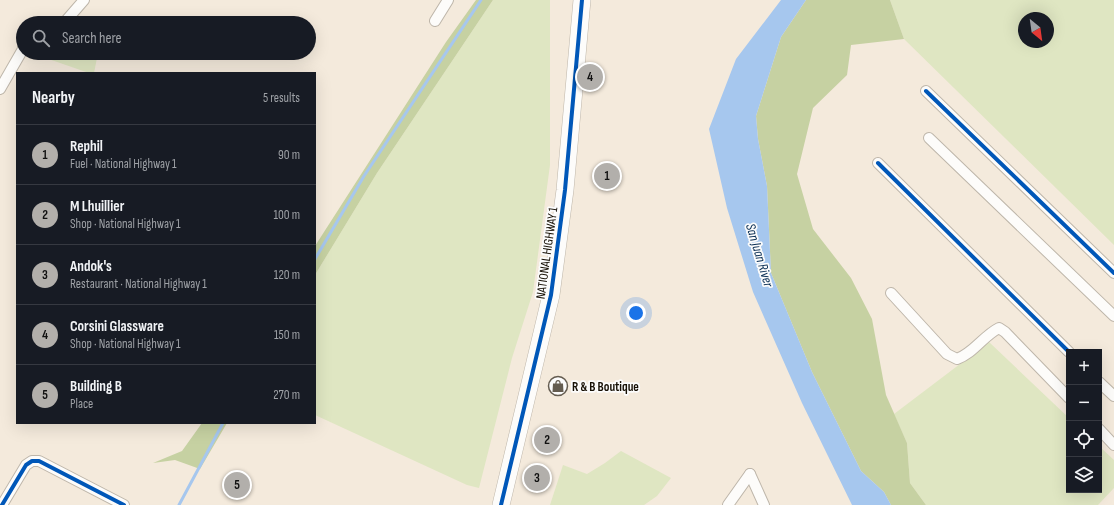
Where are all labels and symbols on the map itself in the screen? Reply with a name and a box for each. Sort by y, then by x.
north arrow [1018,12,1054,48]
pin: 4 [577,62,603,92]
pin: 1 [594,161,620,191]
street label: NATIONAL HIGHWAY 1 [533,206,561,300]
water label: San Juan River [742,221,778,290]
your location [626,303,646,323]
shop icon: R & B Boutique [547,375,569,397]
place label: R & B Boutique [572,379,639,395]
pin: 2 [534,425,560,455]
pin: 3 [524,463,550,493]
pin: 5 [224,470,250,500]

